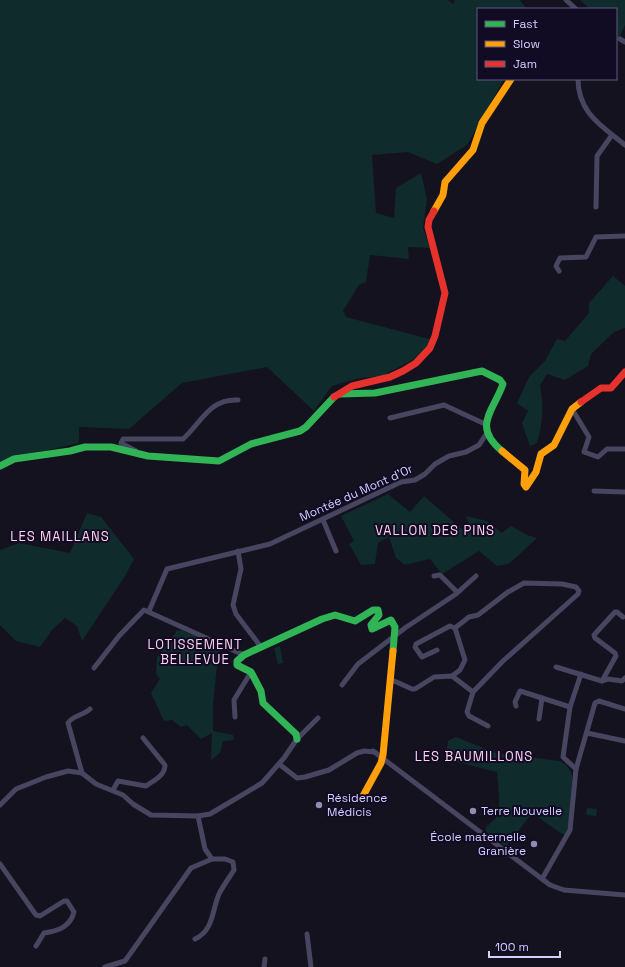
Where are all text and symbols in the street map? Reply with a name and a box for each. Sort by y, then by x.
legend [477,8,617,80]
text: Fast [513,16,538,32]
text: Slow [513,36,540,52]
text: Jam [513,56,537,72]
street label: Montée du Mont d'Or [297,461,416,525]
district label: VALLON DES PINS [375,522,495,539]
district label: LES MAILLANS [10,528,110,545]
district label: LOTISSEMENT BELLEVUE [147,636,243,668]
district label: LES BAUMILLONS [415,748,533,765]
place label: Résidence Médicis [327,790,387,820]
marker: Résidence Médicis [314,800,324,810]
place label: Terre Nouvelle [481,803,562,819]
marker: Terre Nouvelle [468,806,478,816]
place label: École maternelle Granière [430,829,526,859]
marker: École maternelle Granière [529,839,539,849]
scale bar [489,933,560,959]
text: 100 m [495,939,529,955]

